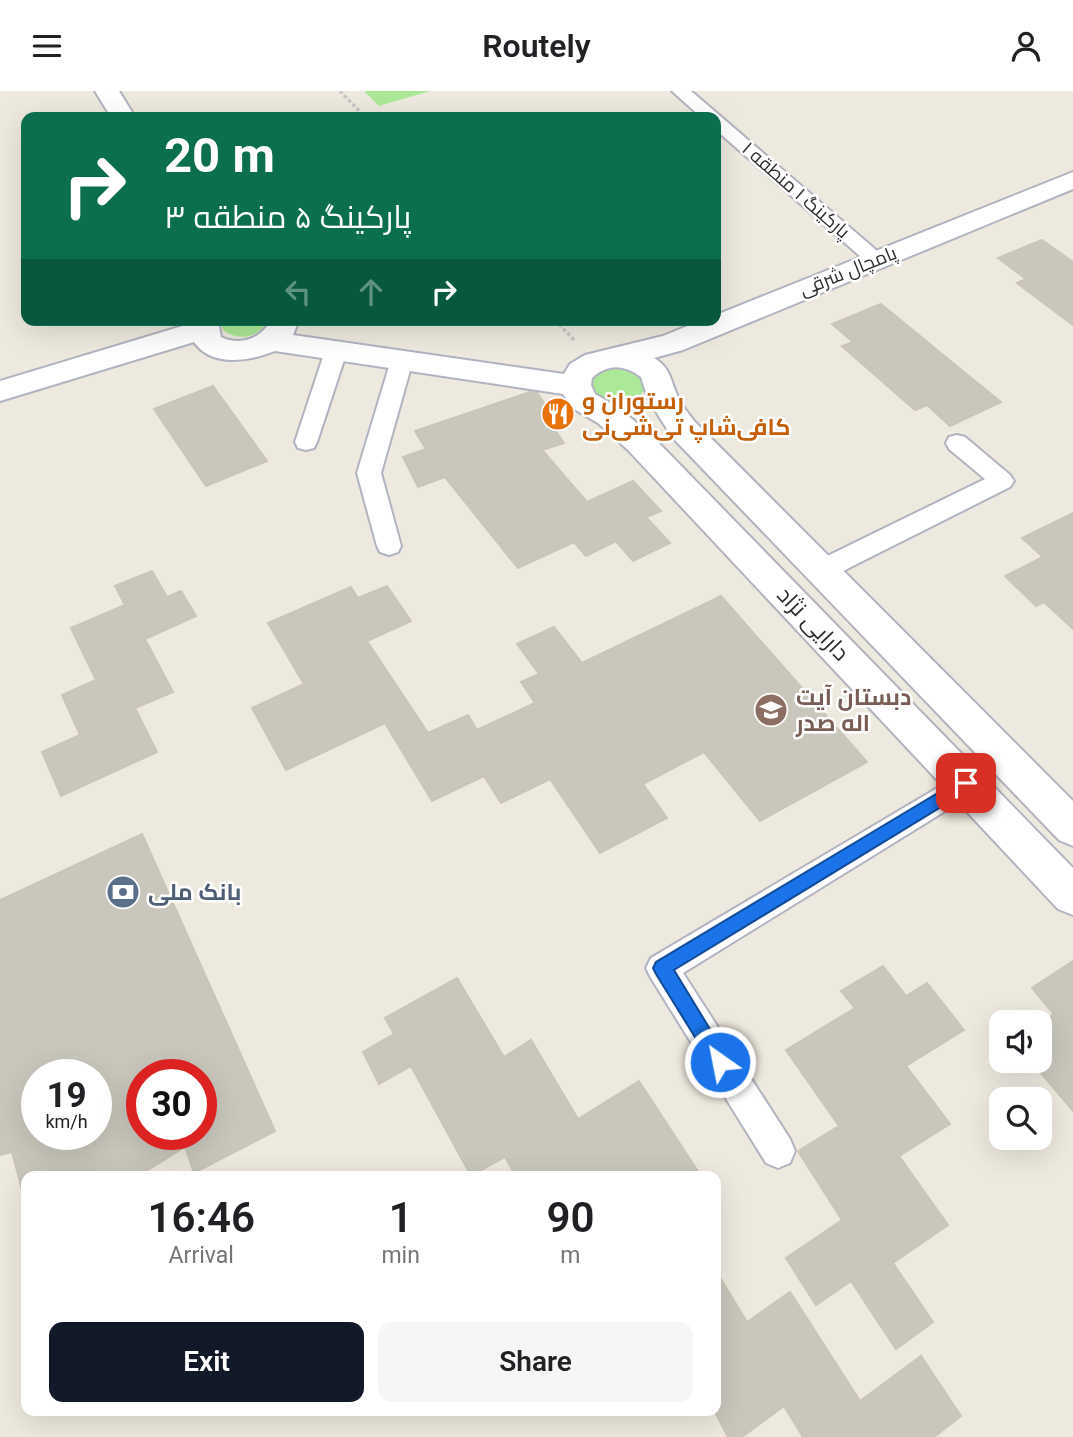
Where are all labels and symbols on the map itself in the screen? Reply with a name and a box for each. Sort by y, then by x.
street label: پارکینگ ۱ منطقه ۱ [737,137,855,244]
street label: پامچال شرقی [796,241,900,302]
place label: رستوران و کافی‌شاپ تی‌شی‌نی [582,388,790,443]
restaurant icon: رستوران و کافی‌شاپ تی‌شی‌نی [539,395,577,433]
street label: دارایی نژاد [771,582,855,666]
place label: دبستان آیت اله صدر [795,684,911,737]
school or university icon: دبستان آیت اله صدر [752,691,790,729]
pin [936,753,996,813]
bank icon: بانک ملی [104,873,142,911]
place label: بانک ملی [148,879,241,906]
position arrow [683,1025,757,1099]
speed limit sign: 30 [126,1059,217,1150]

